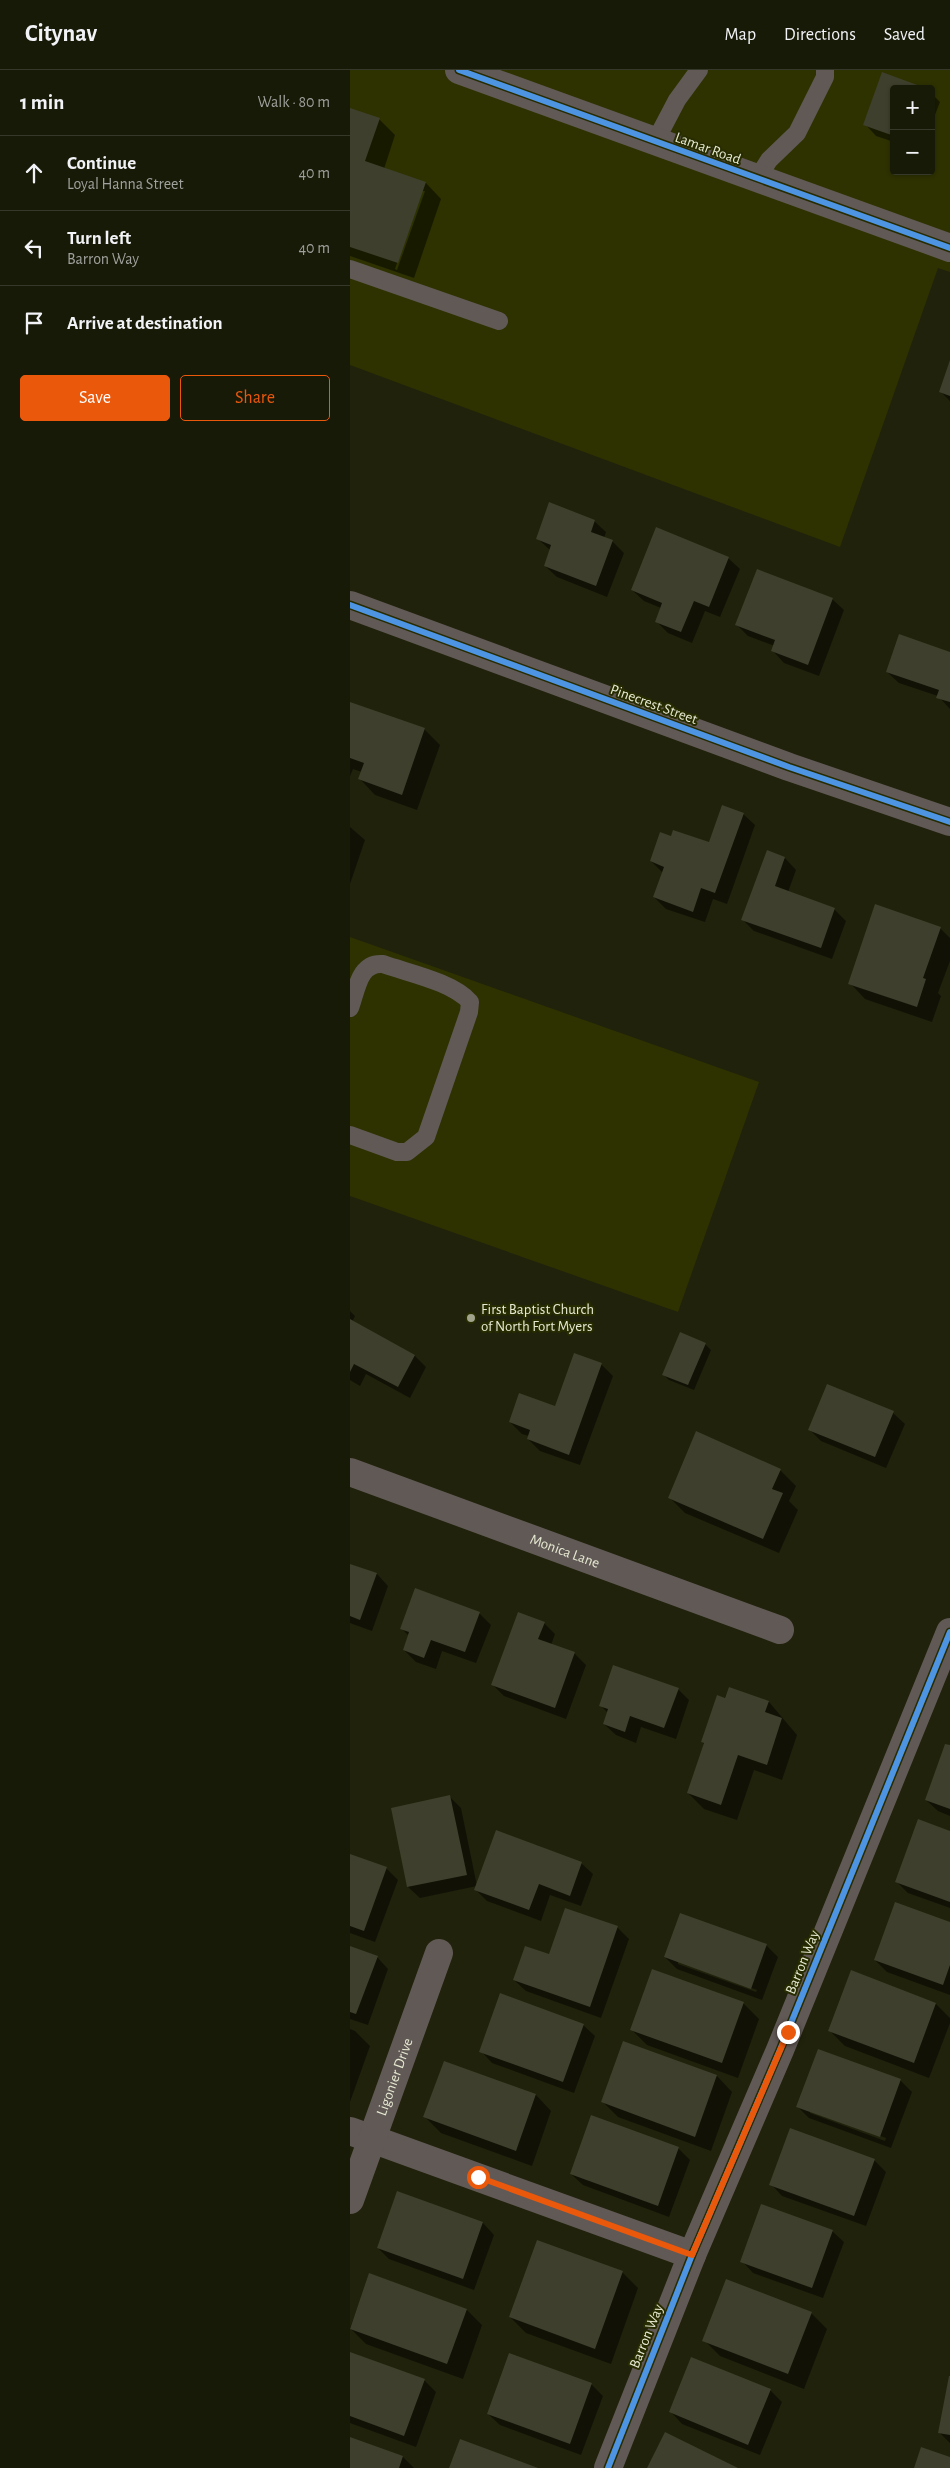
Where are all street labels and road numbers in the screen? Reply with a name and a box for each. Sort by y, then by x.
street label: Lamar Road [673,130,743,167]
street label: Pinecrest Street [608,682,700,727]
street label: Monica Lane [528,1532,602,1571]
street label: Barron Way [783,1927,822,1996]
street label: Ligonier Drive [374,2036,416,2118]
street label: Barron Way [627,2301,666,2370]

